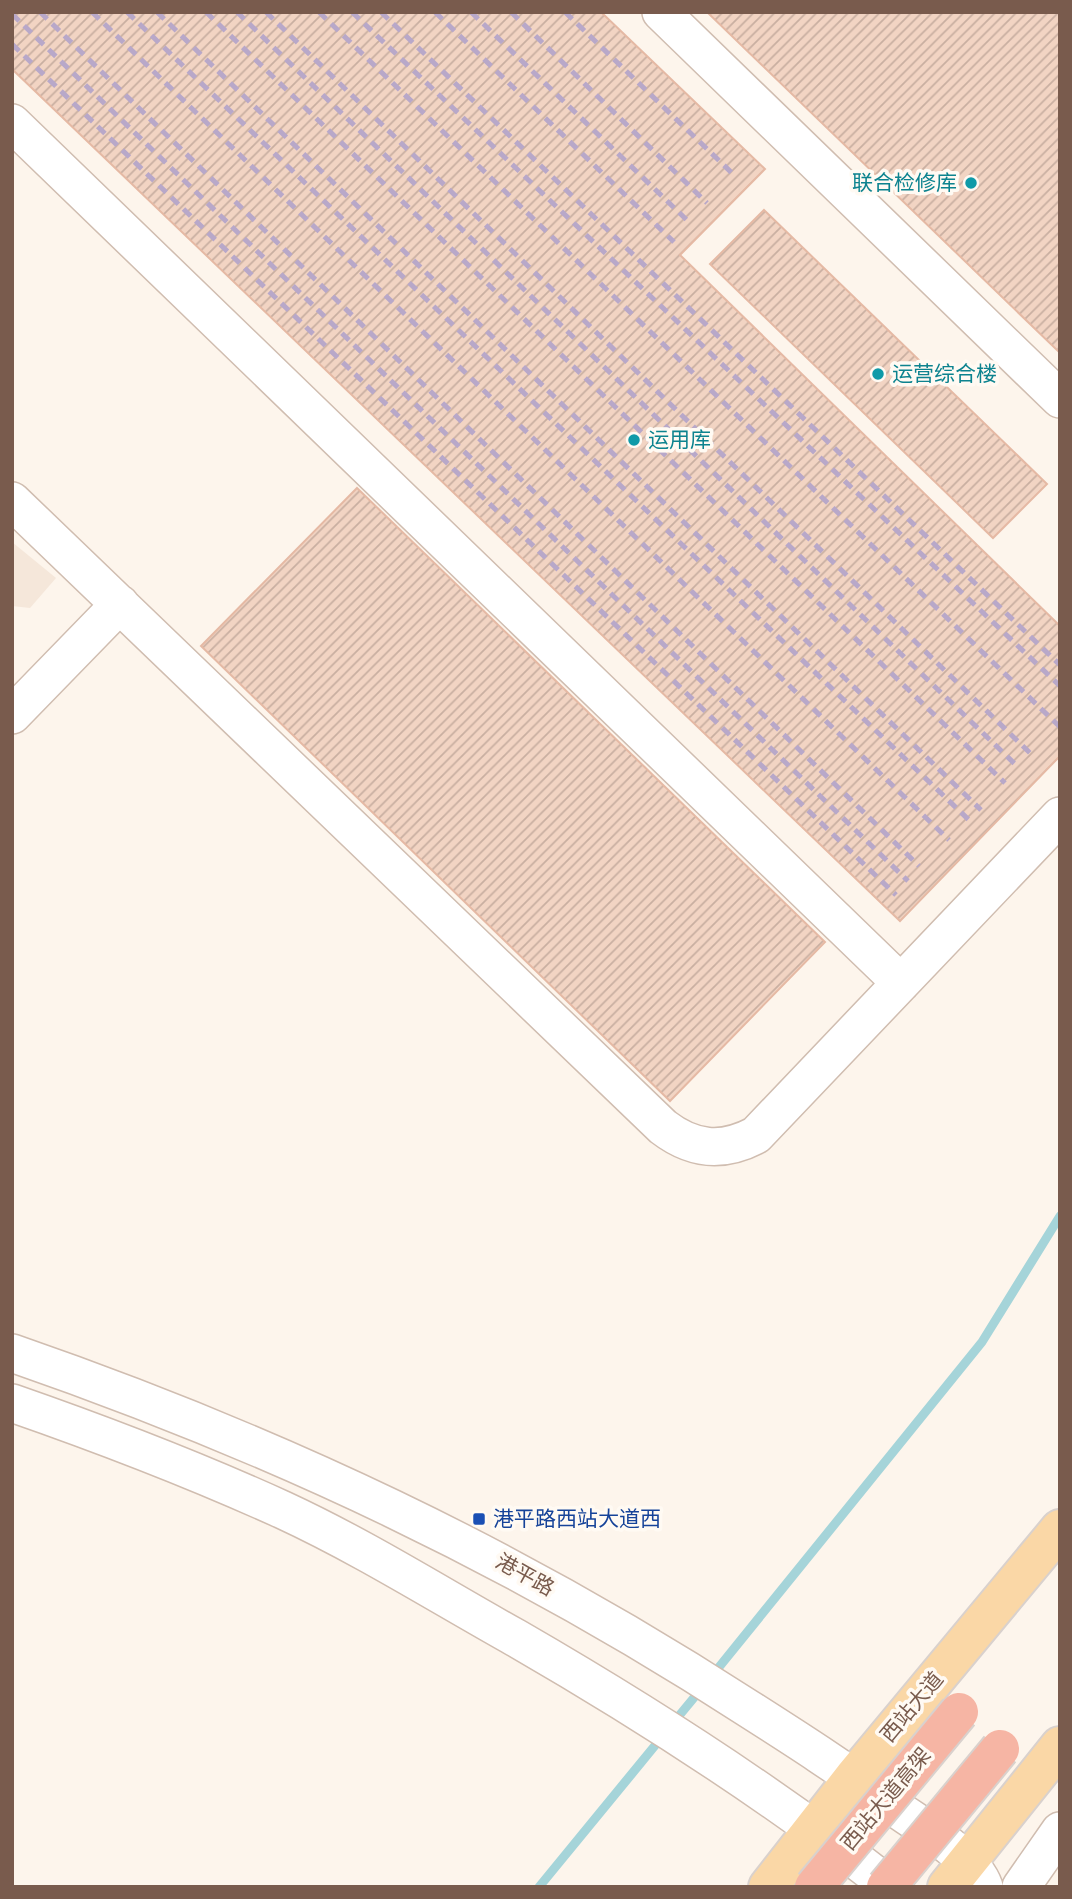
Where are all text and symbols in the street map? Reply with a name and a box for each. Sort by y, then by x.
place label: 联合检修库 [852,170,957,195]
marker: 联合检修库 [963,175,979,191]
place label: 运营综合楼 [892,361,997,386]
marker: 运营综合楼 [870,366,886,382]
place label: 运用库 [648,427,711,452]
marker: 运用库 [626,432,642,448]
place label: 港平路西站大道西 [493,1506,661,1531]
marker: 港平路西站大道西 [471,1511,487,1527]
street label: 港平路 [492,1548,559,1601]
street label: 西站大道 [875,1666,948,1747]
street label: 西站大道高架 [836,1742,936,1855]

